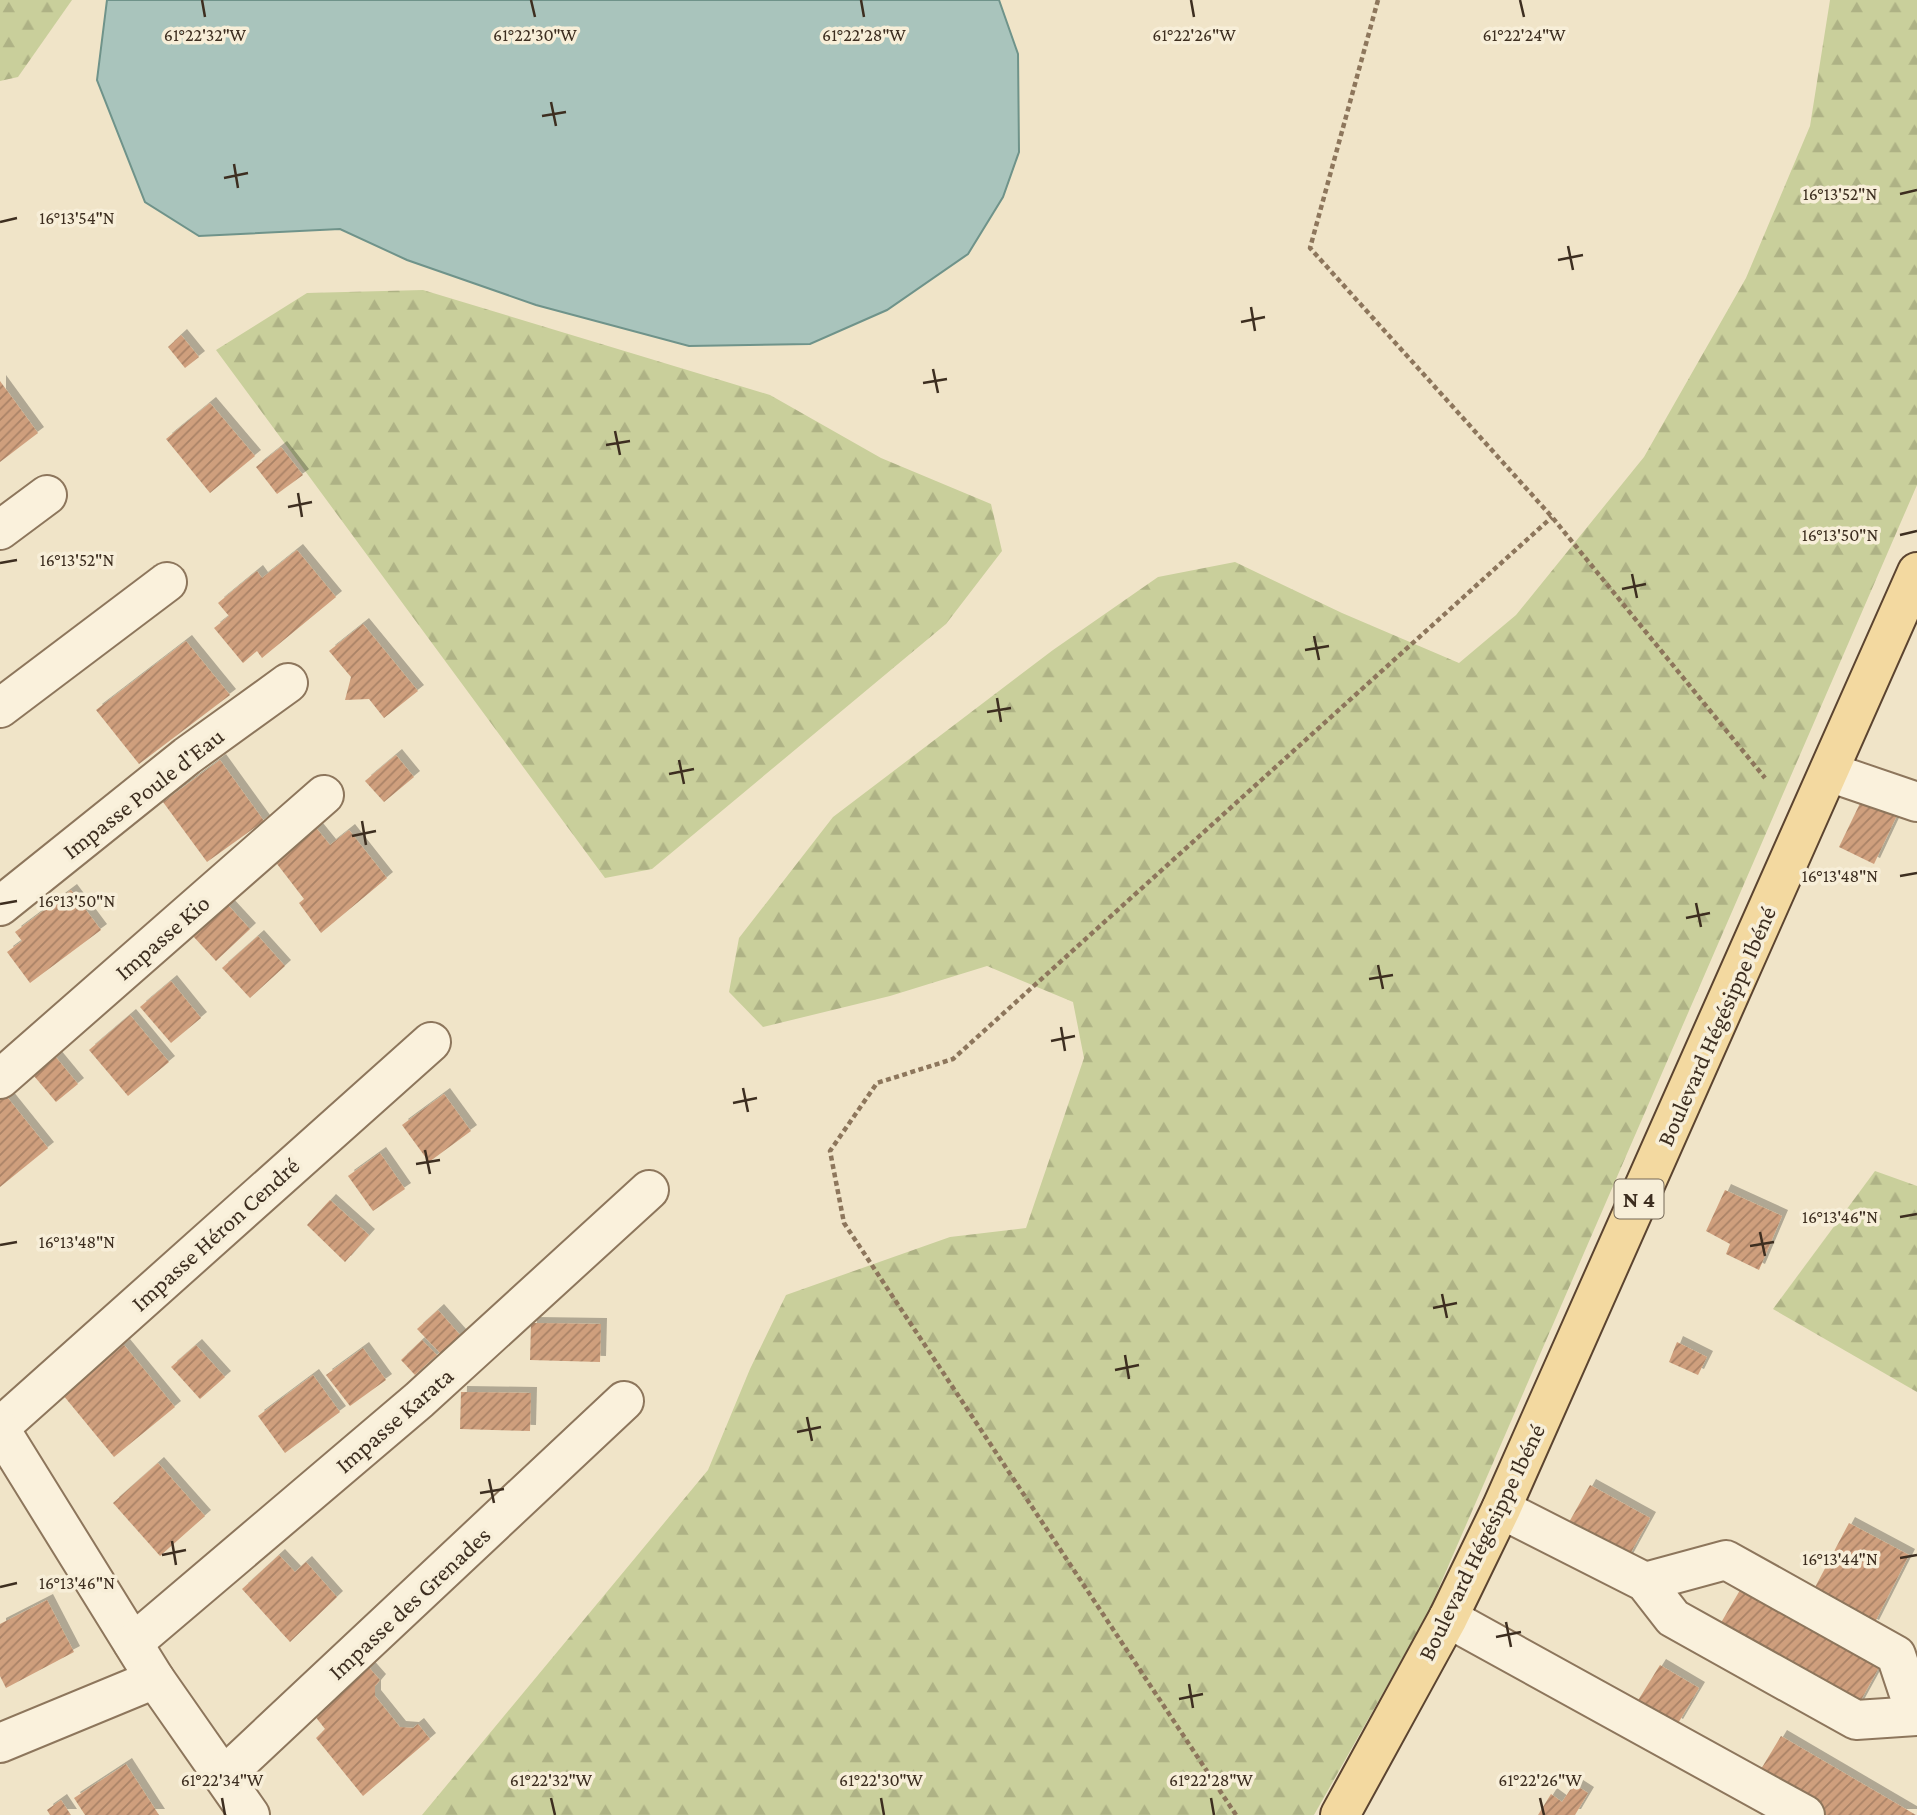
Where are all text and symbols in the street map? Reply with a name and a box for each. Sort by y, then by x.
text: 61°22'32"W [164,25,247,45]
text: 61°22'30"W [493,25,577,45]
text: 61°22'28"W [822,25,906,45]
text: 61°22'26"W [1152,25,1236,45]
text: 61°22'24"W [1482,25,1566,45]
text: 16°13'52"N [1803,184,1877,204]
text: 16°13'54"N [39,208,115,228]
text: 16°13'50"N [1802,525,1878,545]
text: 16°13'52"N [40,550,114,570]
street label: Impasse Poule d'Eau [57,722,229,864]
text: 16°13'48"N [1802,866,1878,886]
street label: Impasse Kio [109,889,215,985]
text: 16°13'50"N [39,891,115,911]
street label: Boulevard Hégésippe Ibéné [1651,902,1781,1150]
street label: Impasse Héron Cendré [126,1152,304,1316]
road number: N 4 [1614,1180,1664,1218]
text: 16°13'46"N [1802,1207,1878,1227]
text: 16°13'48"N [39,1232,115,1252]
street label: Impasse Karata [330,1362,458,1478]
street label: Boulevard Hégésippe Ibéné [1412,1419,1550,1665]
street label: Impasse des Grenades [322,1521,496,1685]
text: 16°13'44"N [1802,1549,1878,1569]
text: 16°13'46"N [39,1573,115,1593]
text: 61°22'34"W [181,1770,264,1790]
text: 61°22'32"W [510,1770,593,1790]
text: 61°22'30"W [839,1770,923,1790]
text: 61°22'28"W [1169,1770,1253,1790]
text: 61°22'26"W [1498,1770,1582,1790]

